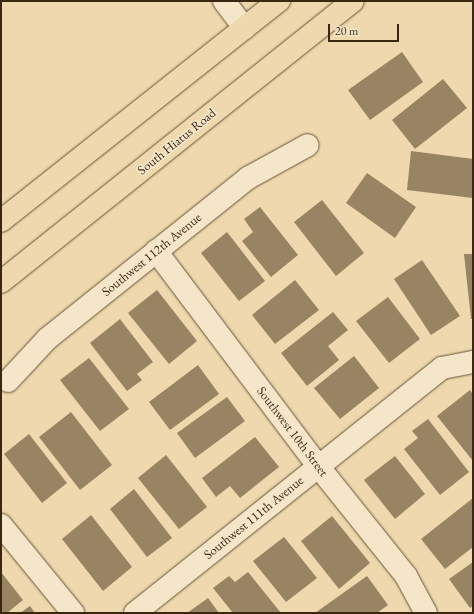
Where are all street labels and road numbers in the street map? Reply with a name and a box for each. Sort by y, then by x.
street label: South Hiatus Road [135,106,219,178]
street label: Southwest 112th Avenue [99,210,205,300]
street label: Southwest 10th Street [253,384,331,480]
street label: Southwest 111th Avenue [201,473,307,563]

